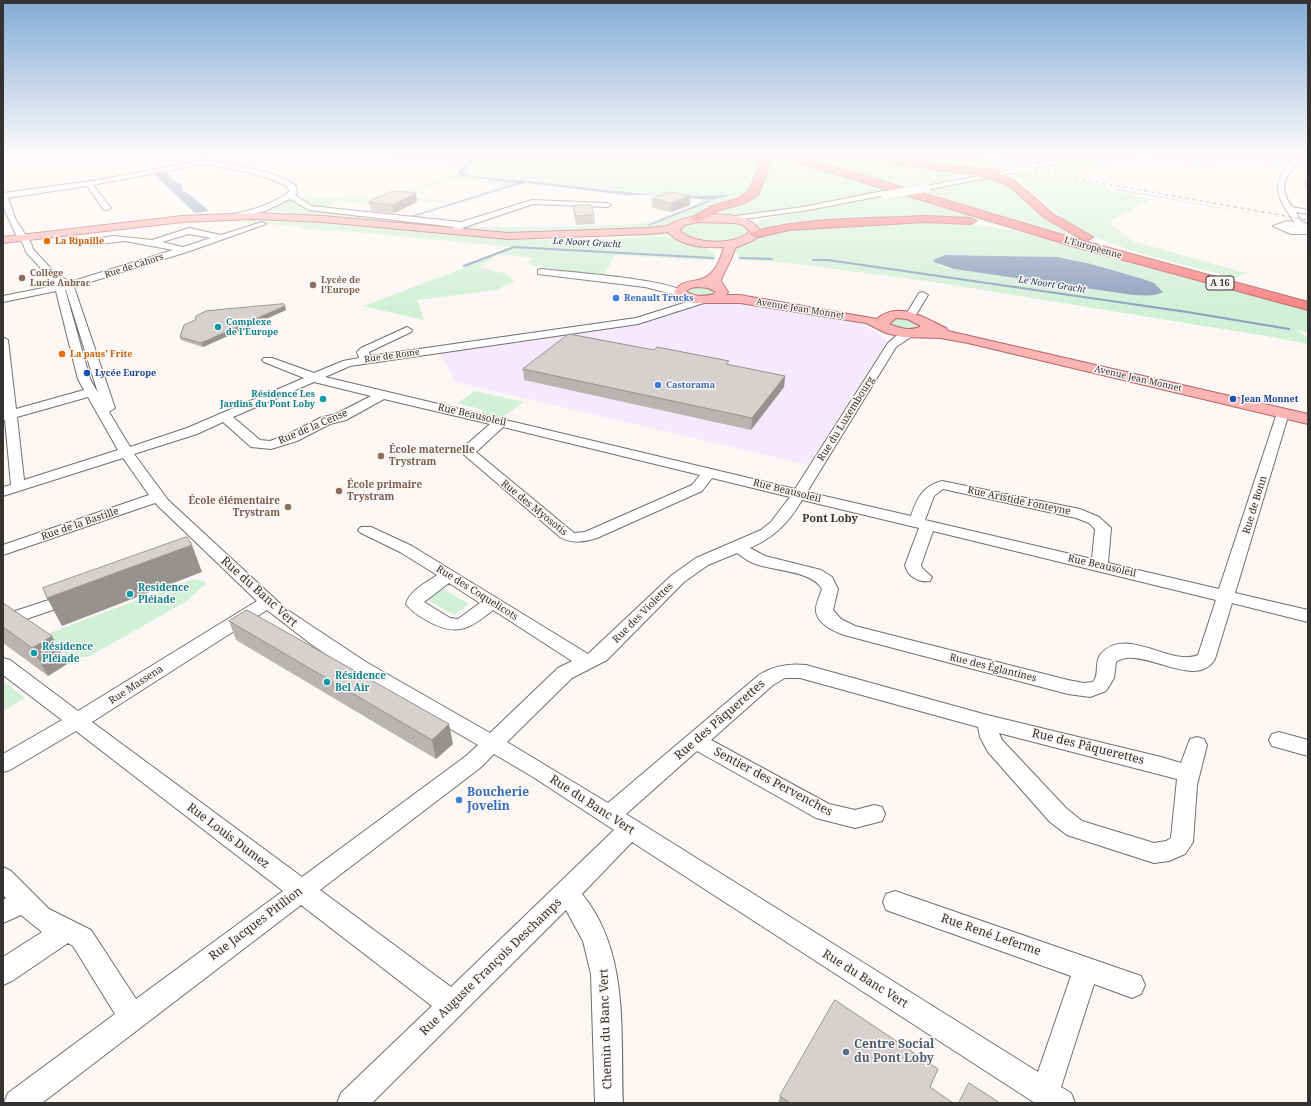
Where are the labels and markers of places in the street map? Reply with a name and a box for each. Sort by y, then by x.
marker: La Ripaille [42,236,52,246]
place label: La Ripaille [55,236,104,246]
place label: Collège Lucie Aubrac [30,268,90,289]
marker: Collège Lucie Aubrac [17,273,27,283]
place label: Lycée de l'Europe [321,275,360,296]
marker: Lycée de l'Europe [308,280,318,290]
marker: Renault Trucks [611,293,621,303]
place label: Renault Trucks [624,293,694,303]
place label: Complexe de l'Europe [226,317,278,338]
marker: Complexe de l'Europe [213,322,223,332]
marker: La paus' Frite [57,349,67,359]
place label: La paus' Frite [70,349,132,359]
marker: Lycée Europe [82,368,92,378]
place label: Lycée Europe [95,368,156,378]
marker: Castorama [653,380,663,390]
place label: Castorama [666,380,715,390]
place label: Résidence Les Jardins du Pont Loby [220,389,315,410]
marker: Résidence Les Jardins du Pont Loby [318,394,328,404]
marker: Jean Monnet [1228,394,1238,404]
place label: Jean Monnet [1241,394,1298,404]
place label: École maternelle Trystram [389,444,475,468]
marker: École maternelle Trystram [376,451,386,461]
place label: École primaire Trystram [347,479,422,502]
marker: École primaire Trystram [334,486,344,496]
place label: École élémentaire Trystram [188,495,280,518]
marker: École élémentaire Trystram [283,502,293,512]
place label: Residence Pléiade [138,582,189,606]
marker: Residence Pléiade [125,589,135,599]
place label: Résidence Pléiade [42,641,93,664]
marker: Résidence Pléiade [29,648,39,658]
place label: Résidence Bel Air [335,670,386,694]
marker: Résidence Bel Air [322,677,332,687]
place label: Boucherie Jovelin [467,786,529,814]
marker: Boucherie Jovelin [454,795,464,805]
place label: Centre Social du Pont Loby [854,1038,934,1066]
marker: Centre Social du Pont Loby [841,1047,851,1057]

